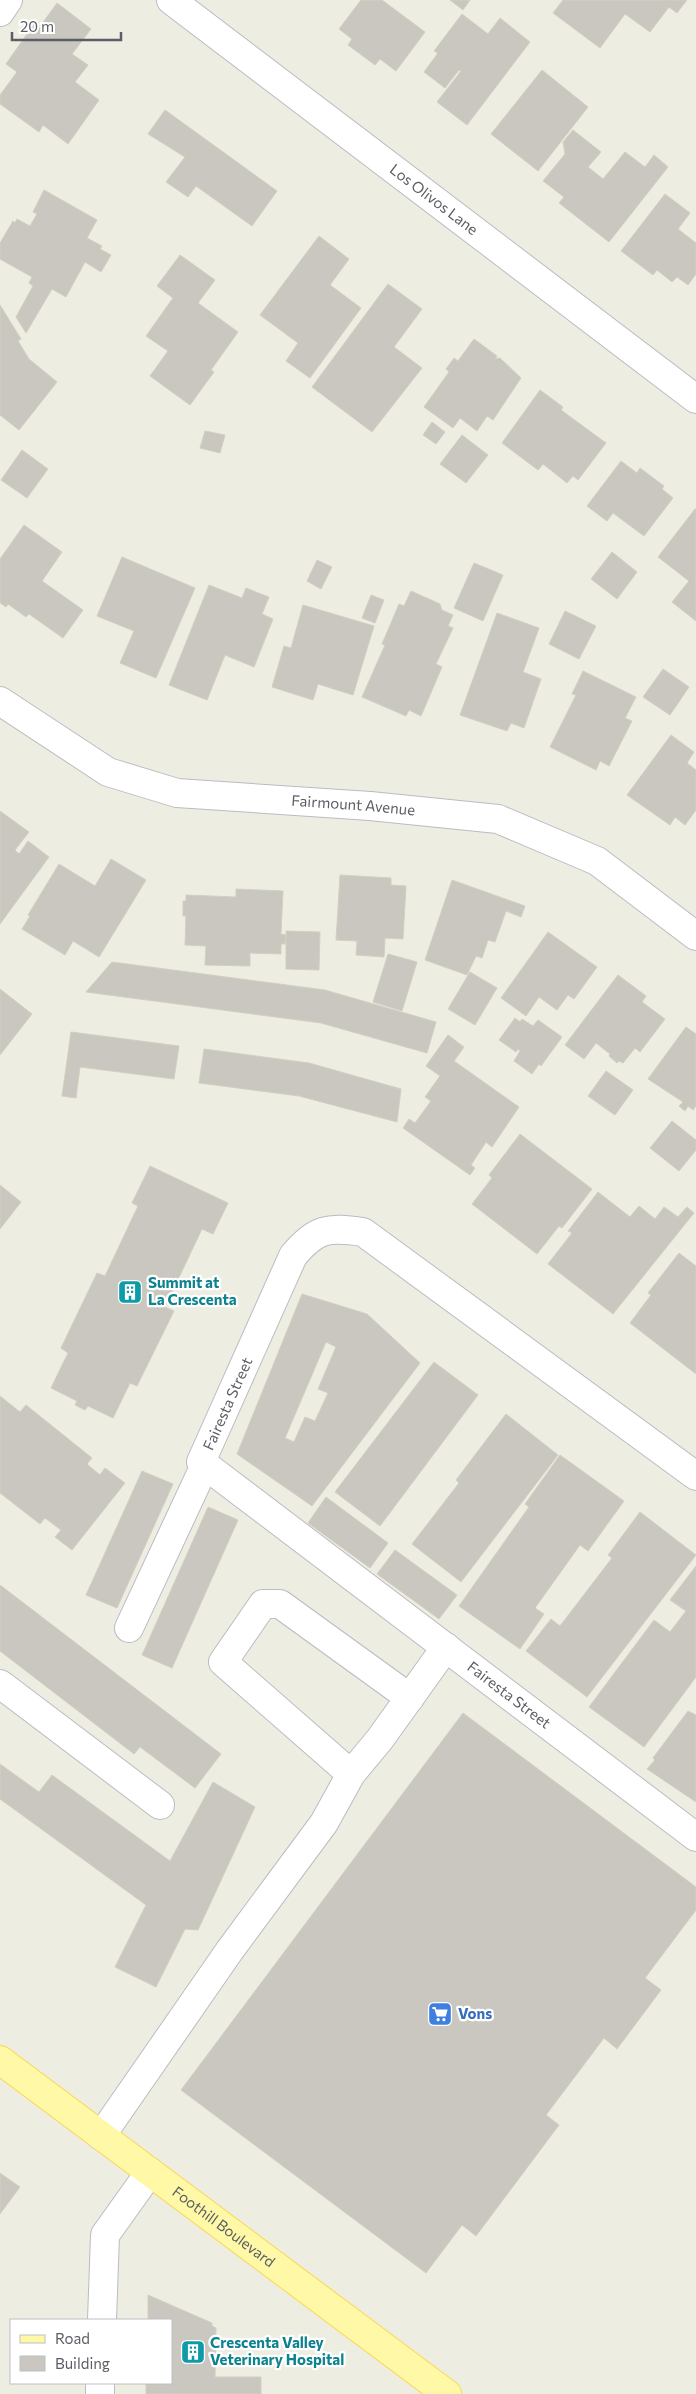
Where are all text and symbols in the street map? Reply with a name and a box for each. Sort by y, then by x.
scale bar [12,10,121,42]
text: 20 m [20,17,54,35]
street label: Los Olivos Lane [387,160,482,238]
street label: Fairmount Avenue [291,791,416,819]
place label: Summit at La Crescenta [148,1273,237,1308]
building icon: Summit at La Crescenta [117,1279,143,1305]
street label: Fairesta Street [199,1354,256,1453]
street label: Fairesta Street [464,1657,555,1732]
supermarket icon: Vons [427,2001,453,2027]
place label: Vons [458,2004,492,2022]
street label: Foothill Boulevard [169,2182,279,2270]
legend [10,2319,172,2384]
text: Road [55,2329,90,2347]
place label: Crescenta Valley Veterinary Hospital [210,2333,344,2368]
building icon: Crescenta Valley Veterinary Hospital [180,2339,206,2365]
text: Building [55,2354,110,2372]

